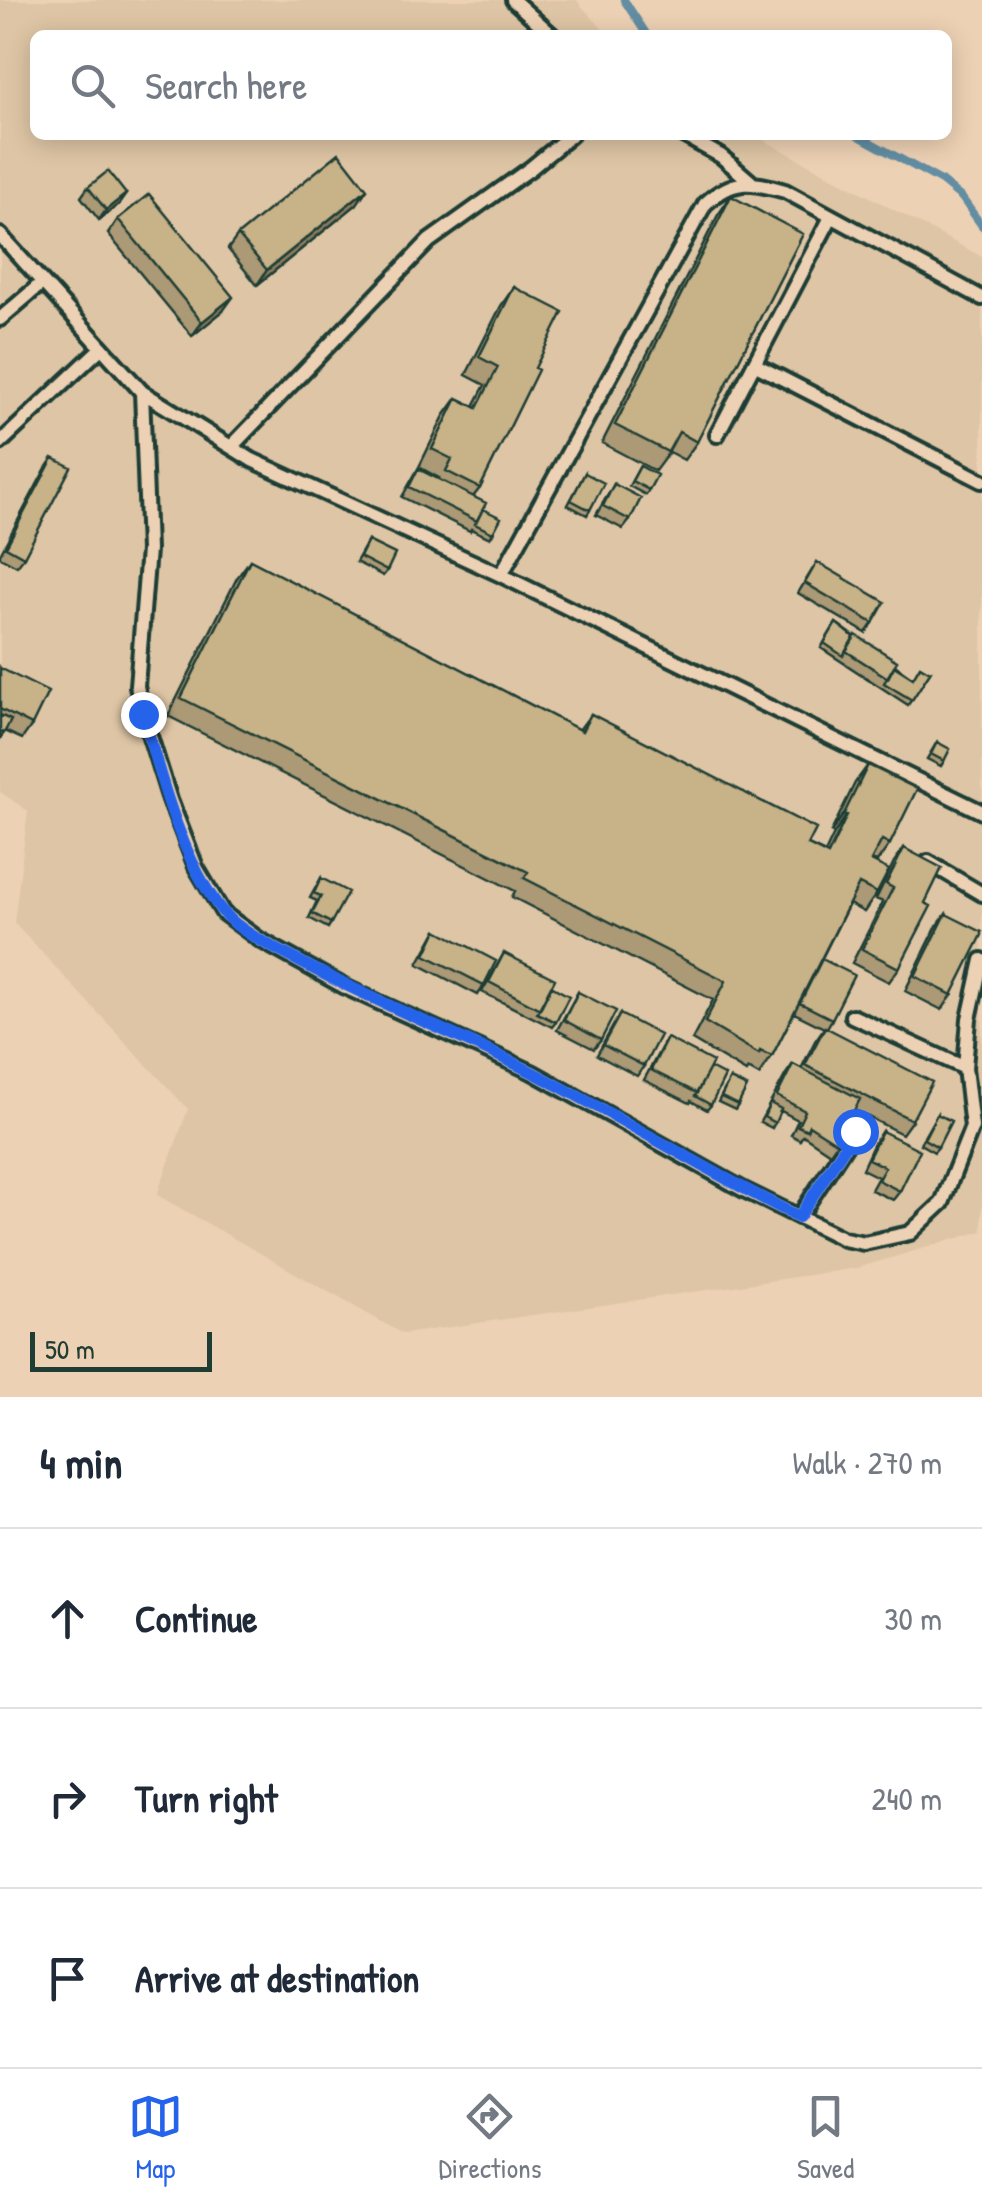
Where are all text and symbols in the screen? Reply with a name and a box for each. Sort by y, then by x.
search box [30,30,952,140]
icon: search [65,58,120,113]
text: Search here [145,59,307,111]
route end [121,692,167,738]
route start [833,1109,879,1155]
scale bar [30,1327,212,1372]
text: 50 m [45,1330,95,1368]
text: 4 min [40,1434,122,1491]
text: Walk · 270 m [793,1441,942,1484]
icon: ahead [40,1591,95,1646]
text: Continue [135,1592,257,1644]
text: 30 m [884,1597,942,1640]
icon: right [40,1771,95,1826]
text: Turn right [135,1772,278,1824]
text: 240 m [872,1777,942,1820]
icon: arrive [40,1951,95,2006]
text: Arrive at destination [135,1952,419,2004]
tab: Map [128,2089,183,2187]
tab: Directions [438,2089,541,2187]
tab: Saved [797,2089,854,2187]

